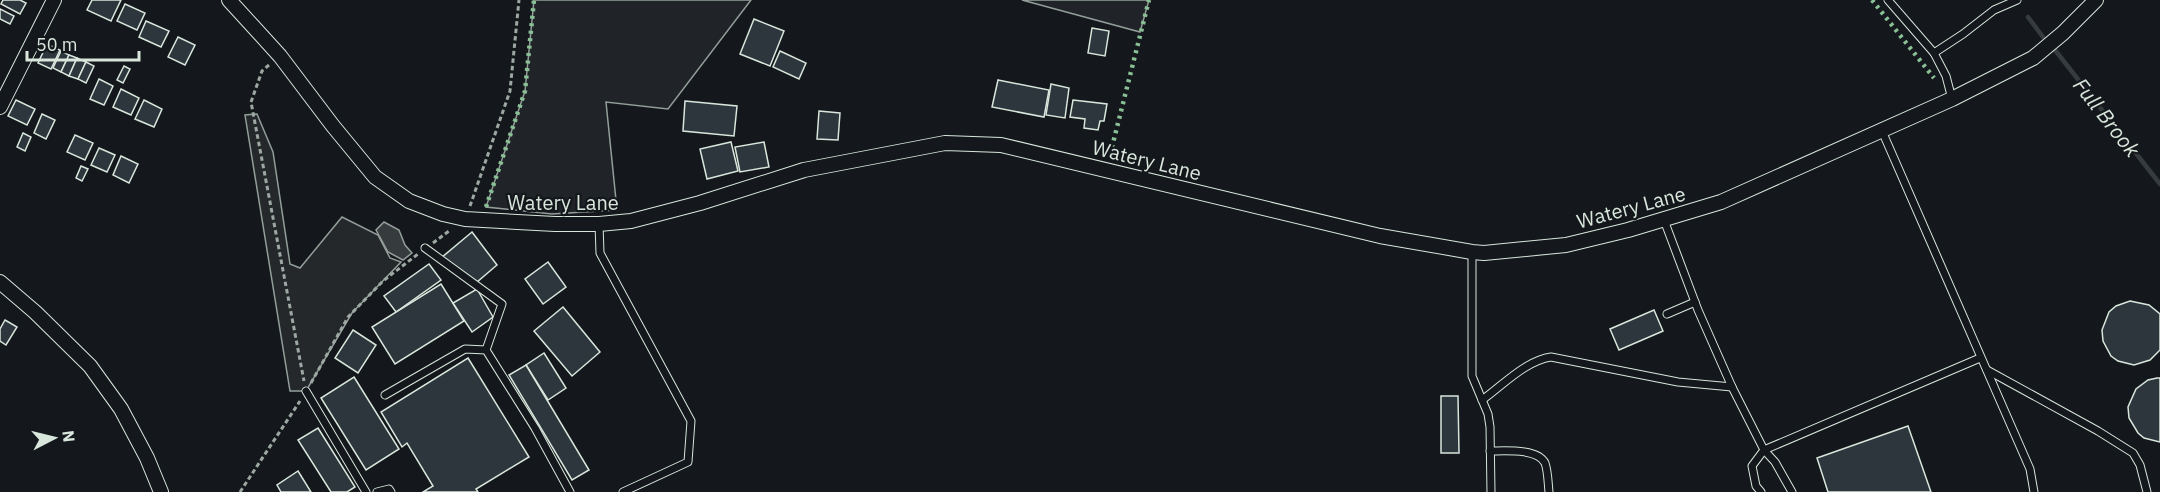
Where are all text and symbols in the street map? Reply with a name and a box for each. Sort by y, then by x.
scale bar [27,24,140,62]
text: 50 m [36,33,78,56]
water label: Full Brook [2067,72,2147,163]
street label: Watery Lane [1090,133,1204,187]
street label: Watery Lane [1574,180,1688,234]
street label: Watery Lane [507,189,619,216]
north arrow [24,408,84,468]
text: N [58,429,80,443]

